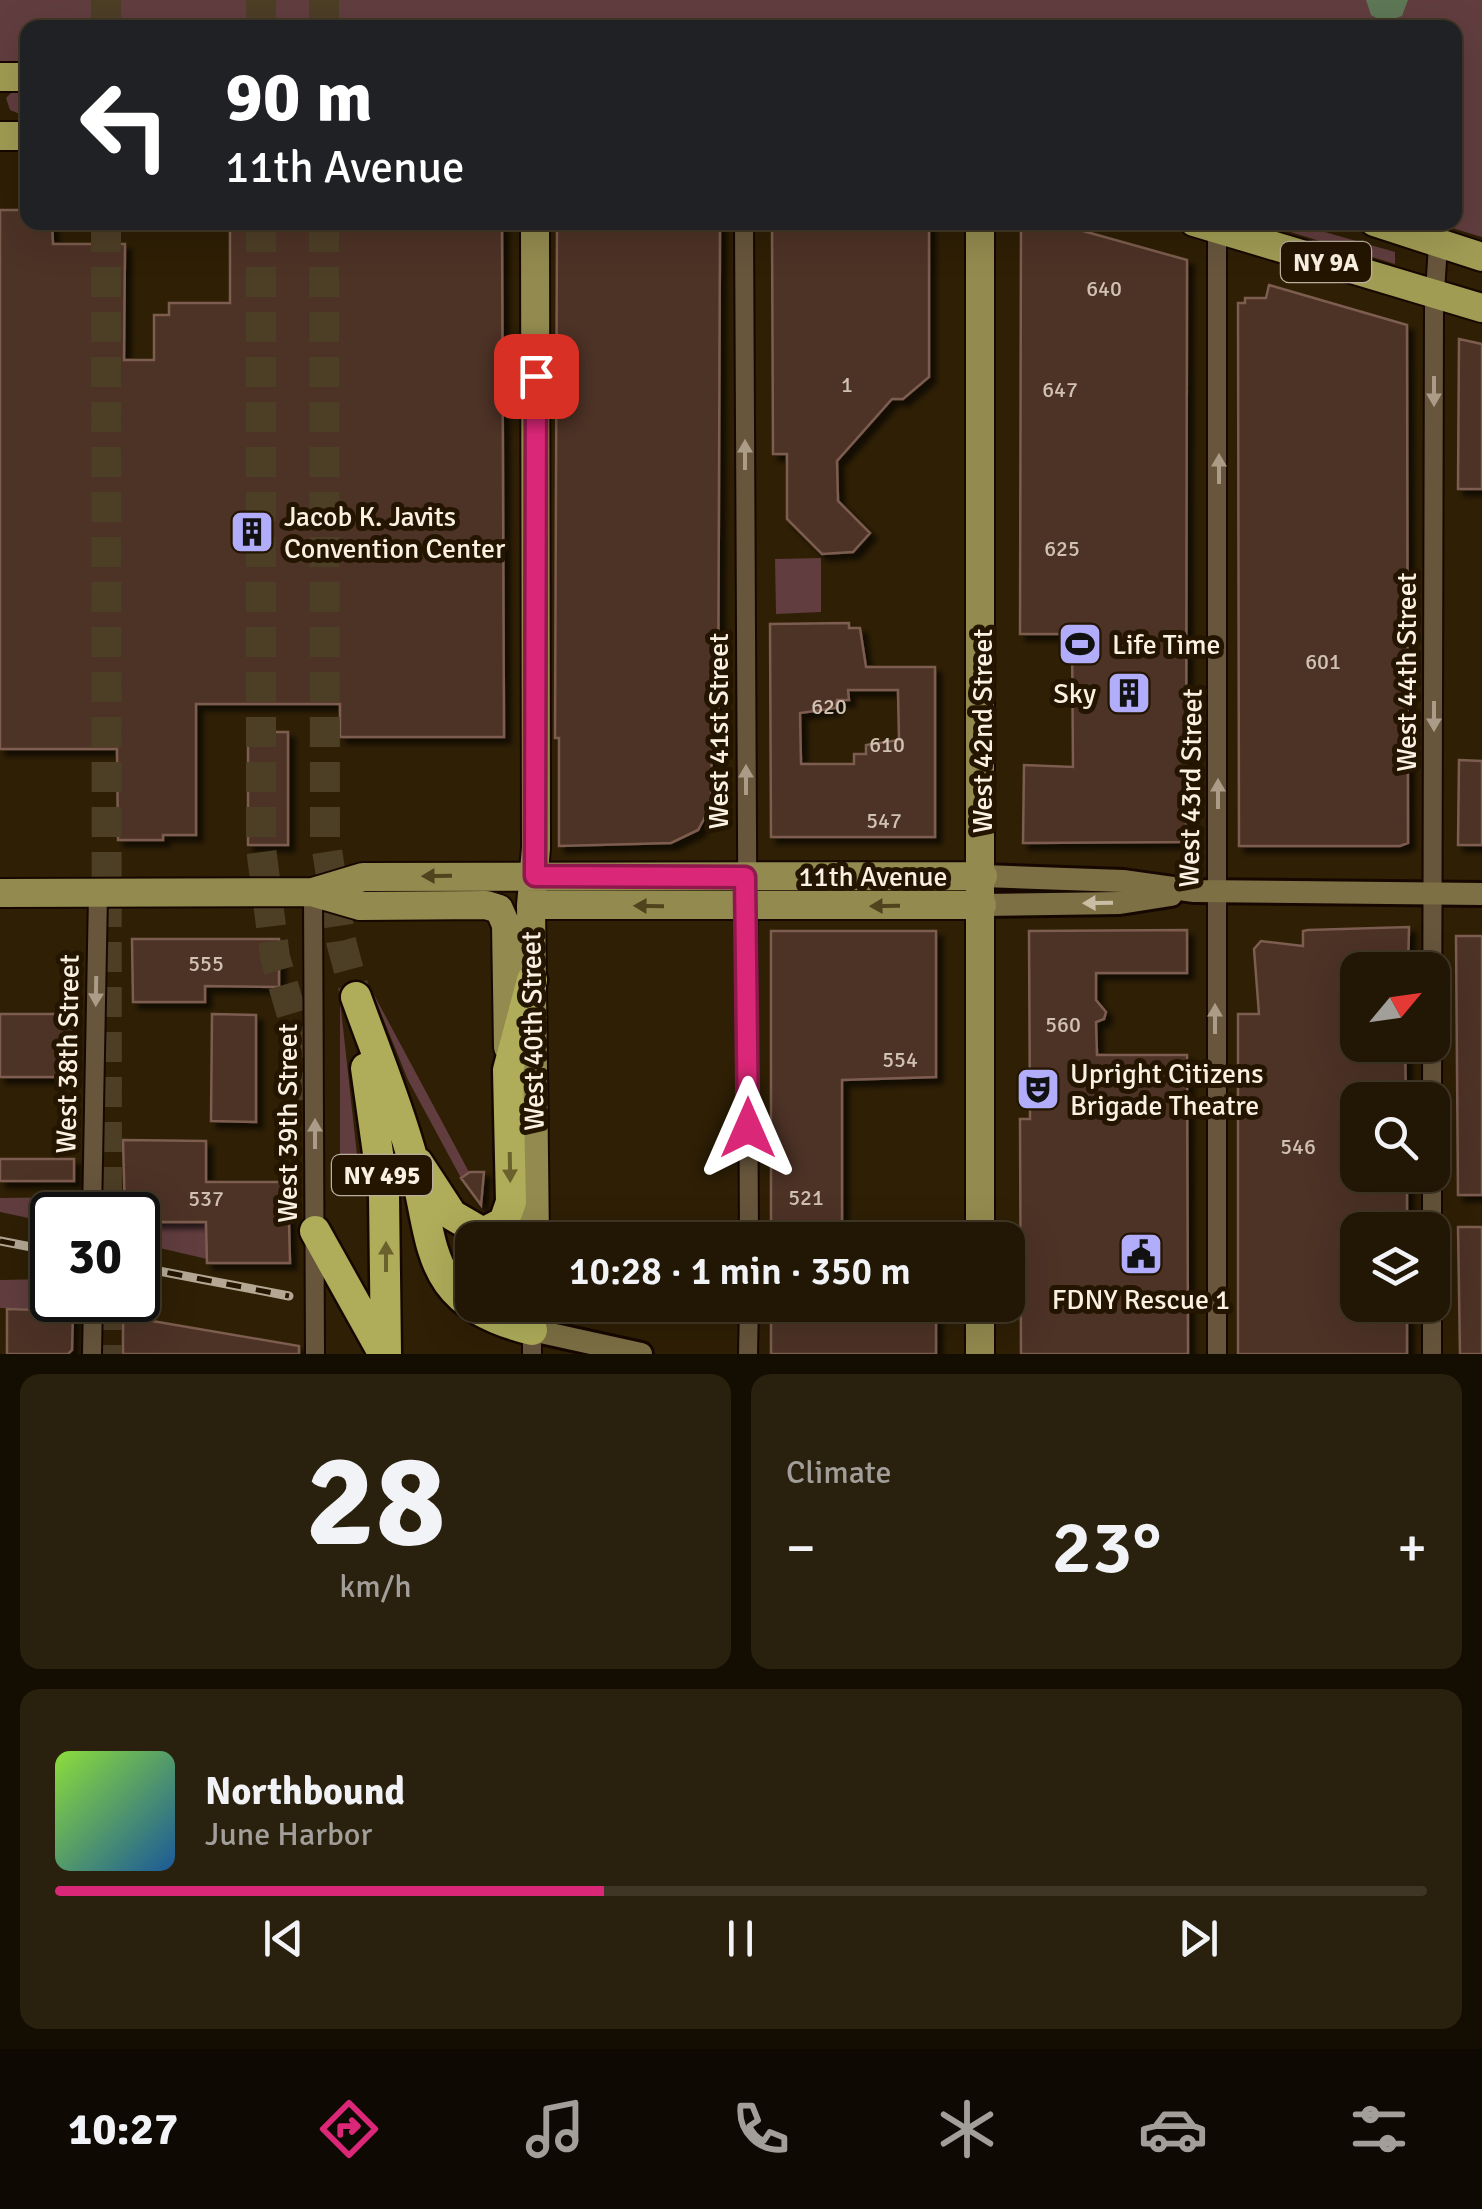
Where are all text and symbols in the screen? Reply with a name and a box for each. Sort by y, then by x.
text: 90 m [225,54,373,140]
icon: left [60,60,190,190]
text: 11th Avenue [225,140,465,195]
road number: NY 9A [1281,242,1371,282]
house number: 640 [1086,275,1122,302]
pin [494,334,579,419]
icon: arrive [509,349,564,404]
house number: 1 [841,371,853,398]
one-way arrow [1426,375,1442,407]
house number: 647 [1042,376,1078,403]
one-way arrow [737,438,753,470]
one-way arrow [1211,452,1227,484]
place label: Jacob K. Javits Convention Center [284,500,506,566]
building icon: Jacob K. Javits Convention Center [229,509,275,555]
house number: 625 [1044,535,1080,562]
street label: West 44th Street [1390,572,1424,772]
sports icon: Life Time [1057,621,1103,667]
place label: Life Time [1112,628,1221,662]
street label: West 42nd Street [966,629,1000,833]
street label: West 41st Street [702,633,736,829]
house number: 601 [1305,648,1341,675]
building icon: Sky [1106,670,1152,716]
place label: Sky [1053,677,1096,711]
street label: West 43rd Street [1172,688,1210,888]
house number: 620 [811,693,847,720]
one-way arrow [1426,700,1442,732]
house number: 610 [869,731,905,758]
one-way arrow [738,763,754,795]
one-way arrow [1210,777,1226,809]
house number: 547 [866,807,902,834]
street label: 11th Avenue [798,860,948,894]
one-way arrow [421,868,453,884]
one-way arrow [1081,896,1113,912]
one-way arrow [632,898,664,914]
one-way arrow [868,898,900,914]
street label: West 40th Street [514,931,552,1131]
house number: 555 [188,950,224,977]
north arrow [1340,952,1450,1062]
map controls [1340,952,1450,1322]
street label: West 38th Street [49,954,87,1154]
one-way arrow [88,976,104,1008]
one-way arrow [1207,1002,1223,1034]
house number: 560 [1045,1011,1081,1038]
street label: West 39th Street [271,1023,305,1223]
house number: 554 [882,1046,918,1073]
place label: Upright Citizens Brigade Theatre [1070,1057,1264,1123]
theatre icon: Upright Citizens Brigade Theatre [1015,1066,1061,1112]
position arrow [696,1076,800,1180]
button: search [1340,1082,1450,1192]
one-way arrow [307,1117,323,1149]
house number: 546 [1280,1133,1316,1160]
one-way arrow [502,1152,518,1184]
road number: NY 495 [332,1155,432,1195]
house number: 521 [788,1184,824,1211]
house number: 537 [188,1185,224,1212]
speed limit sign: 30 [30,1192,160,1322]
button: layers [1340,1212,1450,1322]
public building icon: FDNY Rescue 1 [1118,1231,1164,1277]
one-way arrow [378,1240,394,1272]
text: 10:28 · 1 min · 350 m [569,1248,911,1295]
place label: FDNY Rescue 1 [1052,1283,1230,1317]
text: 28 [305,1422,446,1582]
text: Climate [786,1453,892,1492]
text: 23° [1052,1501,1161,1594]
text: − [786,1514,816,1582]
text: + [1397,1514,1427,1582]
text: km/h [339,1567,412,1606]
text: Northbound [205,1768,405,1815]
text: June Harbor [205,1815,372,1854]
icon: previous [256,1911,311,1966]
icon: pause [713,1911,768,1966]
icon: next [1171,1911,1226,1966]
icon: directions [314,2094,384,2164]
icon: music [520,2094,590,2164]
icon: phone [726,2094,796,2164]
icon: climate [932,2094,1002,2164]
icon: car [1138,2094,1208,2164]
icon: filters [1344,2094,1414,2164]
text: 10:27 [68,2102,178,2157]

